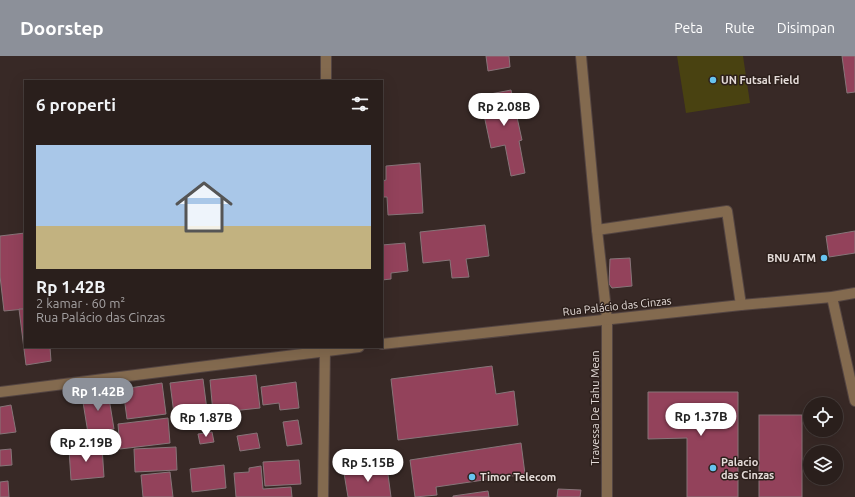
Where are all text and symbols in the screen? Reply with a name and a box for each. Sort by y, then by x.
text: Doorstep [20,17,104,39]
text: Peta [674,20,703,36]
text: Rute [725,20,755,36]
text: Disimpan [777,20,835,36]
place label: UN Futsal Field [721,74,799,86]
marker: UN Futsal Field [708,75,718,85]
icon: filters [349,93,371,115]
pin: Rp 2.08B [463,93,545,127]
text: 6 properti [36,95,116,114]
text: Rp 2.08B [477,99,531,113]
icon: home [168,171,240,243]
place label: BNU ATM [767,252,816,264]
marker: BNU ATM [819,253,829,263]
text: Rp 1.42B [36,277,106,296]
street label: Rua Palácio das Cinzas [562,294,672,318]
text: 2 kamar · 60 m² [36,296,125,310]
text: Rua Palácio das Cinzas [36,310,165,324]
street label: Travessa De Tahu Mean [589,350,601,466]
pin: Rp 1.42B [57,378,139,412]
text: Rp 1.42B [71,384,125,398]
map controls [803,397,843,485]
button: locate [803,397,843,437]
pin: Rp 1.37B [660,403,742,437]
pin: Rp 1.87B [165,404,247,438]
text: Rp 1.37B [674,409,728,423]
text: Rp 1.87B [179,410,233,424]
pin: Rp 2.19B [45,429,127,463]
text: Rp 2.19B [59,435,113,449]
button: layers [803,445,843,485]
pin: Rp 5.15B [327,449,409,483]
text: Rp 5.15B [341,455,395,469]
place label: Palacio das Cinzas [721,456,774,481]
marker: Palacio das Cinzas [708,463,718,473]
place label: Timor Telecom [480,471,556,483]
marker: Timor Telecom [467,472,477,482]

